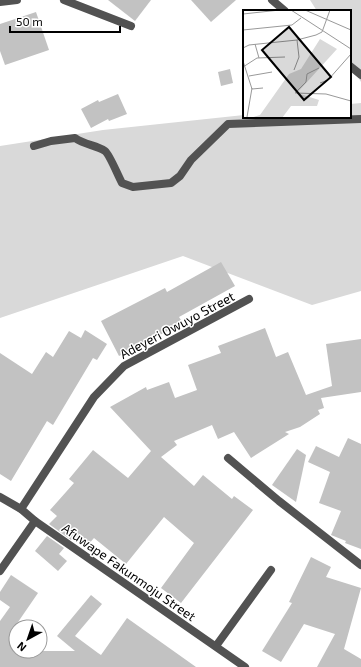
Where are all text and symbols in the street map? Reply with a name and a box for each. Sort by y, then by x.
scale bar [10,8,120,34]
inset map [243,10,351,118]
text: 50 m [16,14,43,28]
street label: Adeyeri Owuyo Street [117,288,237,362]
street label: Afuwape Fakunmoju Street [59,520,199,624]
north arrow [8,619,48,659]
text: N [14,639,28,655]

